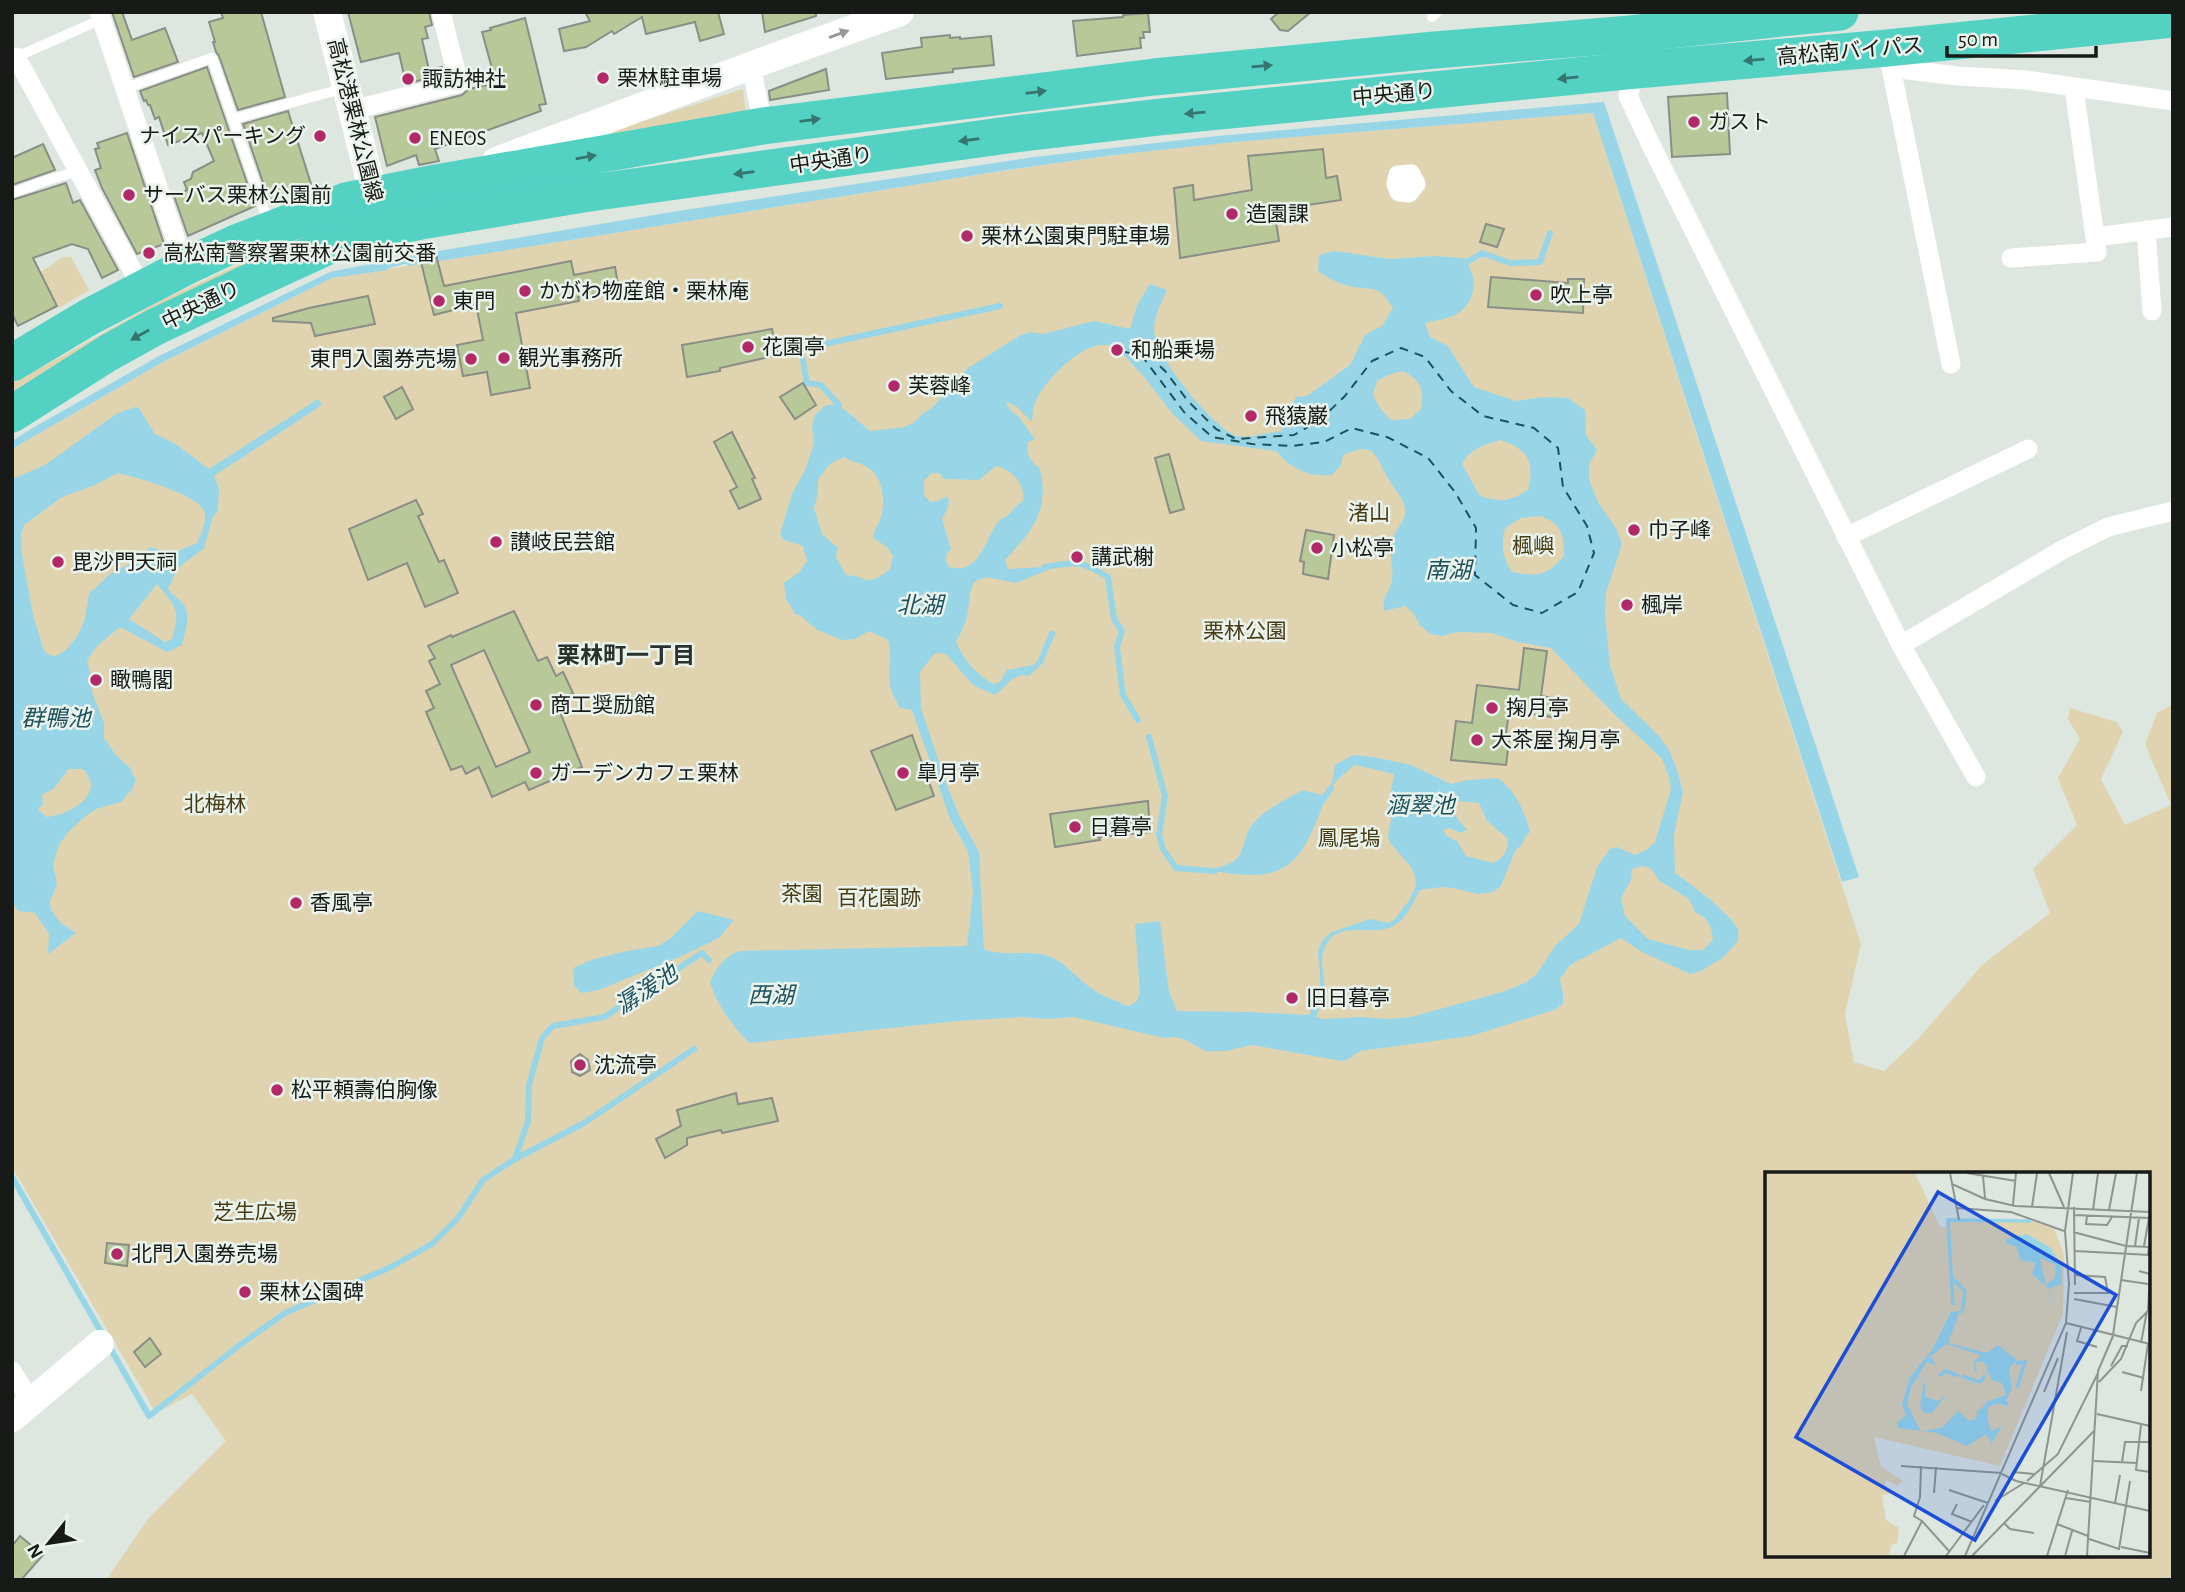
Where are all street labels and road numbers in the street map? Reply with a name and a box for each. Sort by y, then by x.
street label: 高松南バイパス [1776,34,1924,68]
street label: 高松港栗林公園線 [324,36,386,204]
street label: 中央通り [1351,79,1437,109]
street label: 中央通り [788,143,874,177]
street label: 中央通り [158,277,244,333]

